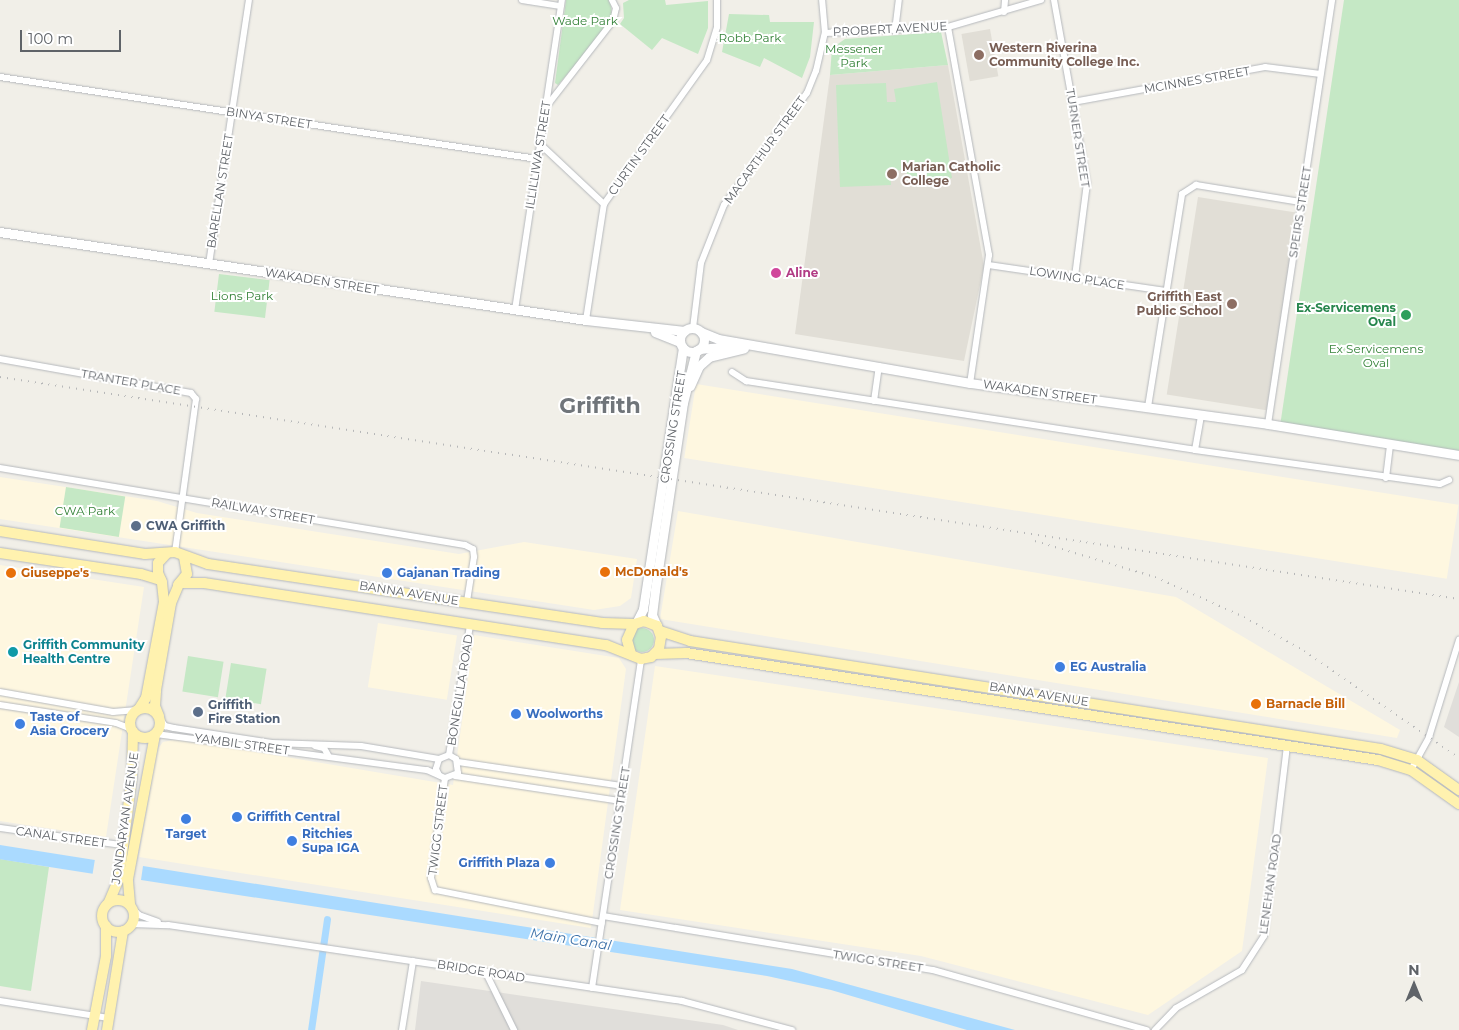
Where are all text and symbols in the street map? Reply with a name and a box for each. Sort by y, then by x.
park label: Wade Park [552,14,618,28]
street label: PROBERT AVENUE [832,19,948,39]
scale bar [22,20,124,52]
text: 100 m [28,29,73,48]
park label: Robb Park [718,31,782,45]
place label: Western Riverina Community College Inc. [989,41,1139,69]
park label: Messener Park [825,42,883,70]
marker: Western Riverina Community College Inc. [973,49,985,61]
street label: MCINNES STREET [1143,64,1251,96]
street label: TURNER STREET [1063,87,1093,189]
street label: MACARTHUR STREET [721,94,809,206]
street label: ILLILLIWA STREET [522,100,554,210]
street label: BINYA STREET [225,104,313,132]
street label: CURTIN STREET [605,112,673,198]
street label: BARELLAN STREET [204,133,236,249]
place label: Marian Catholic College [902,160,1000,188]
street label: SPEIRS STREET [1286,165,1314,259]
marker: Marian Catholic College [886,168,898,180]
street label: LOWING PLACE [1028,263,1126,293]
street label: WAKADEN STREET [264,265,380,297]
place label: Aline [786,266,818,280]
marker: Aline [770,267,782,279]
park label: Lions Park [211,289,273,303]
place label: Griffith East Public School [1137,290,1222,318]
marker: Griffith East Public School [1226,298,1238,310]
place label: Ex-Servicemens Oval [1296,301,1396,329]
marker: Ex-Servicemens Oval [1400,309,1412,321]
park label: Ex Servicemens Oval [1329,342,1423,370]
street label: TRANTER PLACE [80,366,182,398]
street label: CROSSING STREET [657,370,689,484]
street label: WAKADEN STREET [982,377,1098,407]
district label: Griffith [559,393,641,419]
street label: RAILWAY STREET [210,495,316,527]
park label: CWA Park [55,504,115,518]
place label: CWA Griffith [146,519,225,533]
marker: CWA Griffith [130,520,142,532]
place label: McDonald's [615,565,688,579]
place label: Giuseppe's [21,566,89,580]
place label: Gajanan Trading [397,566,500,580]
marker: McDonald's [599,566,611,578]
marker: Giuseppe's [5,567,17,579]
marker: Gajanan Trading [381,567,393,579]
street label: BANNA AVENUE [358,578,460,608]
street label: BONEGILLA ROAD [444,633,476,747]
place label: Griffith Community Health Centre [23,638,145,666]
marker: Griffith Community Health Centre [7,646,19,658]
place label: EG Australia [1070,660,1146,674]
marker: EG Australia [1054,661,1066,673]
street label: BANNA AVENUE [988,679,1090,709]
place label: Barnacle Bill [1266,697,1345,711]
place label: Griffith Fire Station [208,698,280,726]
marker: Barnacle Bill [1250,698,1262,710]
marker: Griffith Fire Station [192,706,204,718]
place label: Woolworths [526,707,603,721]
marker: Woolworths [510,708,522,720]
place label: Taste of Asia Grocery [30,710,109,738]
marker: Taste of Asia Grocery [14,718,26,730]
street label: YAMBIL STREET [194,730,290,758]
street label: JONDARYAN AVENUE [109,751,141,885]
street label: CROSSING STREET [601,766,633,880]
street label: TWIGG STREET [425,784,451,876]
place label: Griffith Central [247,810,340,824]
marker: Griffith Central [231,811,243,823]
marker: Target [180,813,192,825]
street label: CANAL STREET [15,824,107,850]
place label: Target [166,827,206,841]
place label: Ritchies Supa IGA [302,827,359,855]
street label: LENEHAN ROAD [1256,833,1284,935]
marker: Ritchies Supa IGA [286,835,298,847]
place label: Griffith Plaza [458,856,540,870]
marker: Griffith Plaza [544,857,556,869]
water label: Main Canal [529,924,613,954]
street label: TWIGG STREET [832,947,924,975]
street label: BRIDGE ROAD [436,957,526,985]
north arrow [1389,960,1439,1010]
text: N [1408,961,1420,979]

